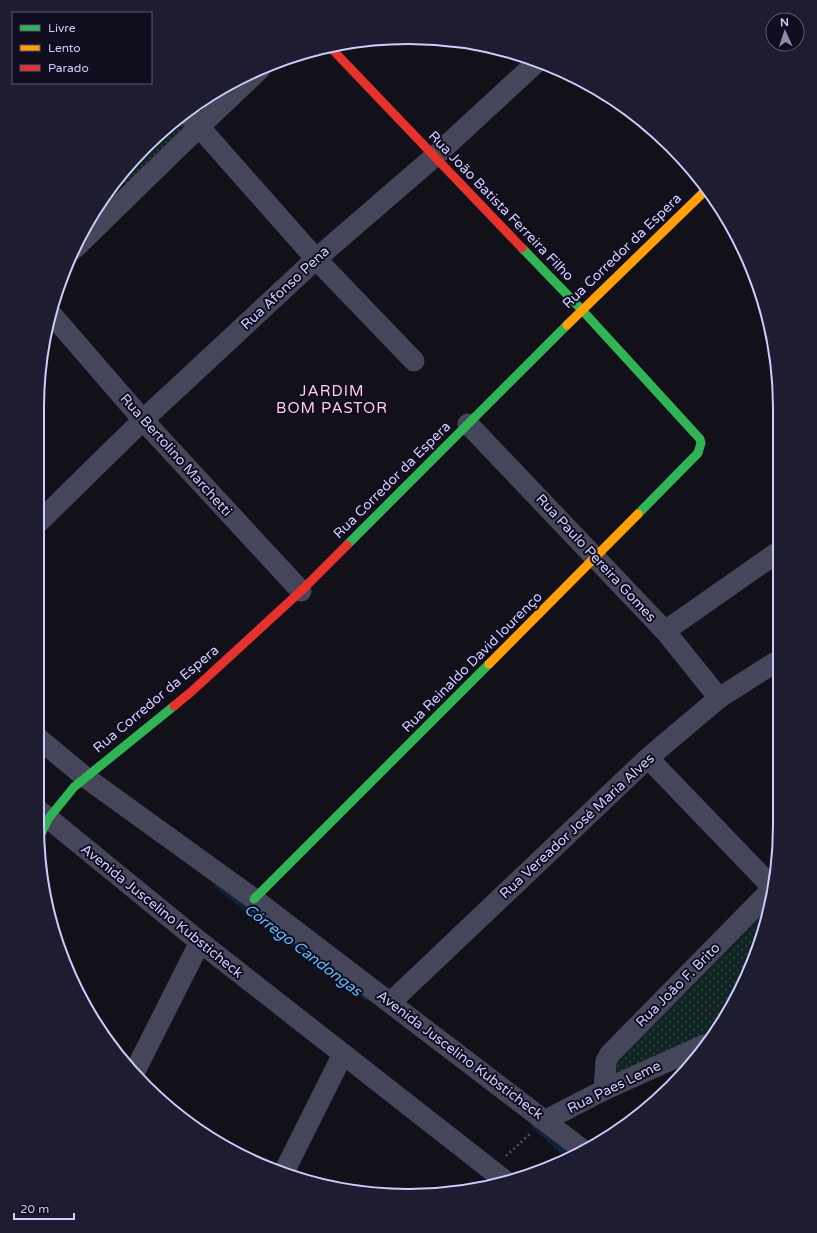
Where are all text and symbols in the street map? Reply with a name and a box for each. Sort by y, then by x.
legend [12,12,152,84]
north arrow [765,12,805,52]
text: N [780,16,789,29]
text: Livre [48,21,76,35]
text: Lento [48,41,81,55]
text: Parado [48,61,89,75]
street label: Rua João Batista Ferreira Filho [425,127,577,285]
street label: Rua Corredor da Espera [559,190,685,312]
street label: Rua Afonso Pena [237,243,333,333]
district label: JARDIM BOM PASTOR [276,382,388,417]
street label: Rua Bertolino Marchetti [116,390,236,520]
street label: Rua Corredor da Espera [330,418,454,542]
street label: Rua Paulo Pereira Gomes [532,491,660,626]
street label: Rua Reinaldo David lourenço [398,588,546,736]
street label: Rua Corredor da Espera [90,641,222,757]
street label: Rua Vereador José Maria Alves [496,750,658,902]
street label: Avenida Juscelino Kubsticheck [78,840,247,982]
water label: Córrego Candongas [241,900,367,1001]
street label: Rua João F. Brito [632,939,724,1031]
street label: Avenida Juscelino Kubsticheck [374,987,547,1123]
street label: Rua Paes Leme [564,1057,664,1117]
scale bar [14,1195,74,1221]
text: 20 m [20,1202,49,1216]

